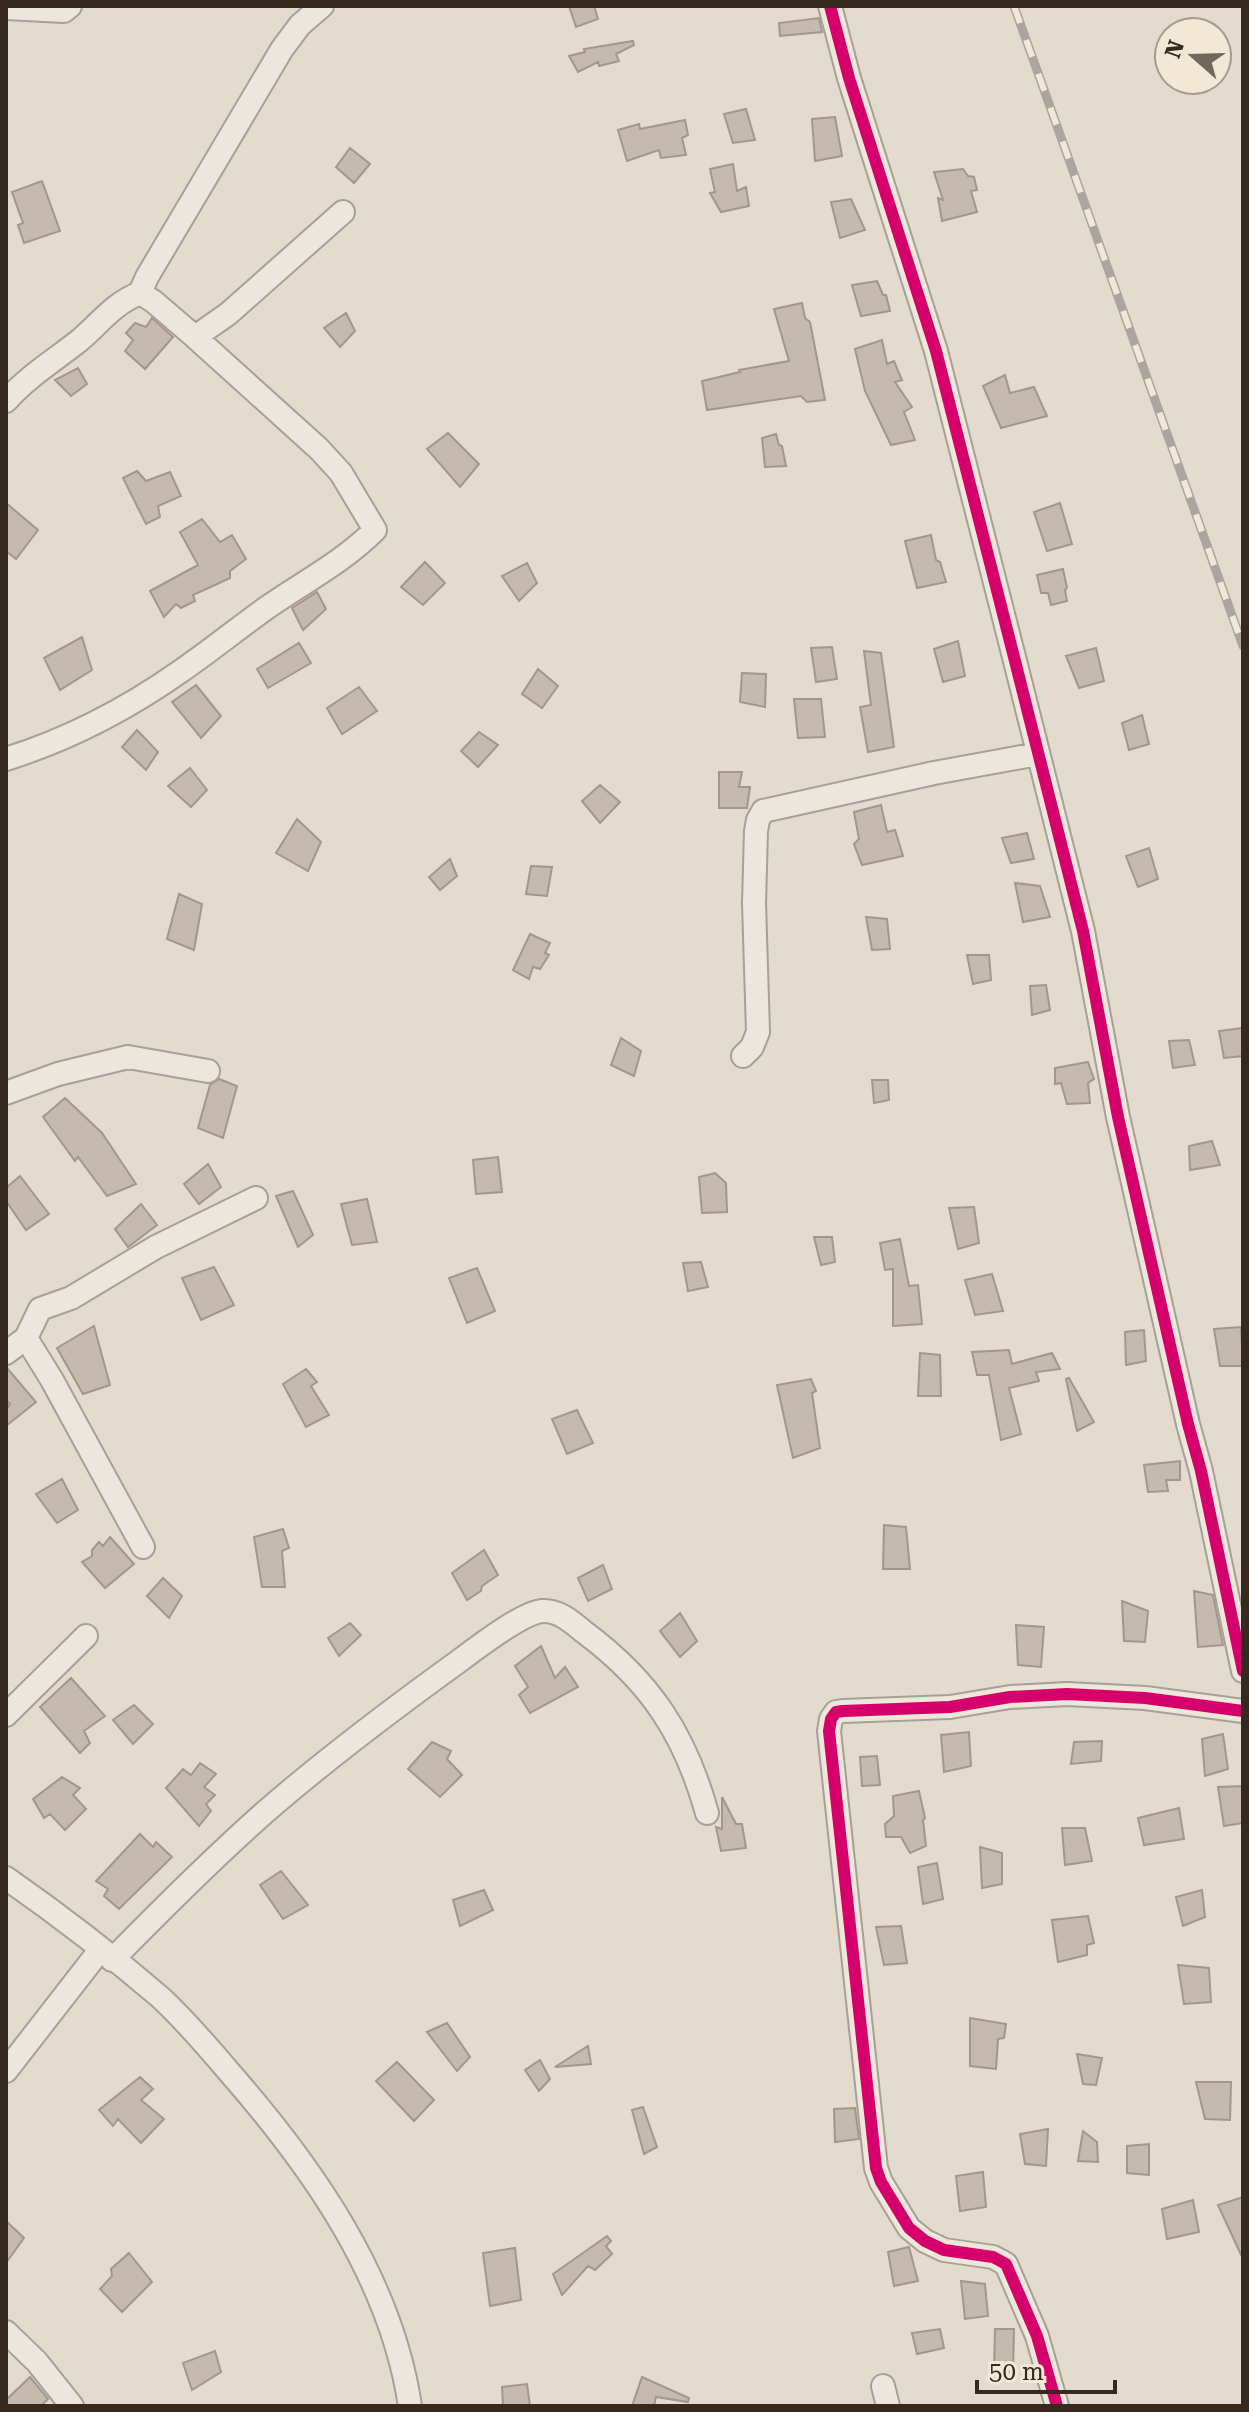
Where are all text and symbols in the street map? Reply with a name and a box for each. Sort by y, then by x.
north arrow [1153,16,1233,96]
text: N [1160,37,1189,62]
scale bar [977,2344,1115,2394]
text: 50 m [989,2358,1044,2386]

